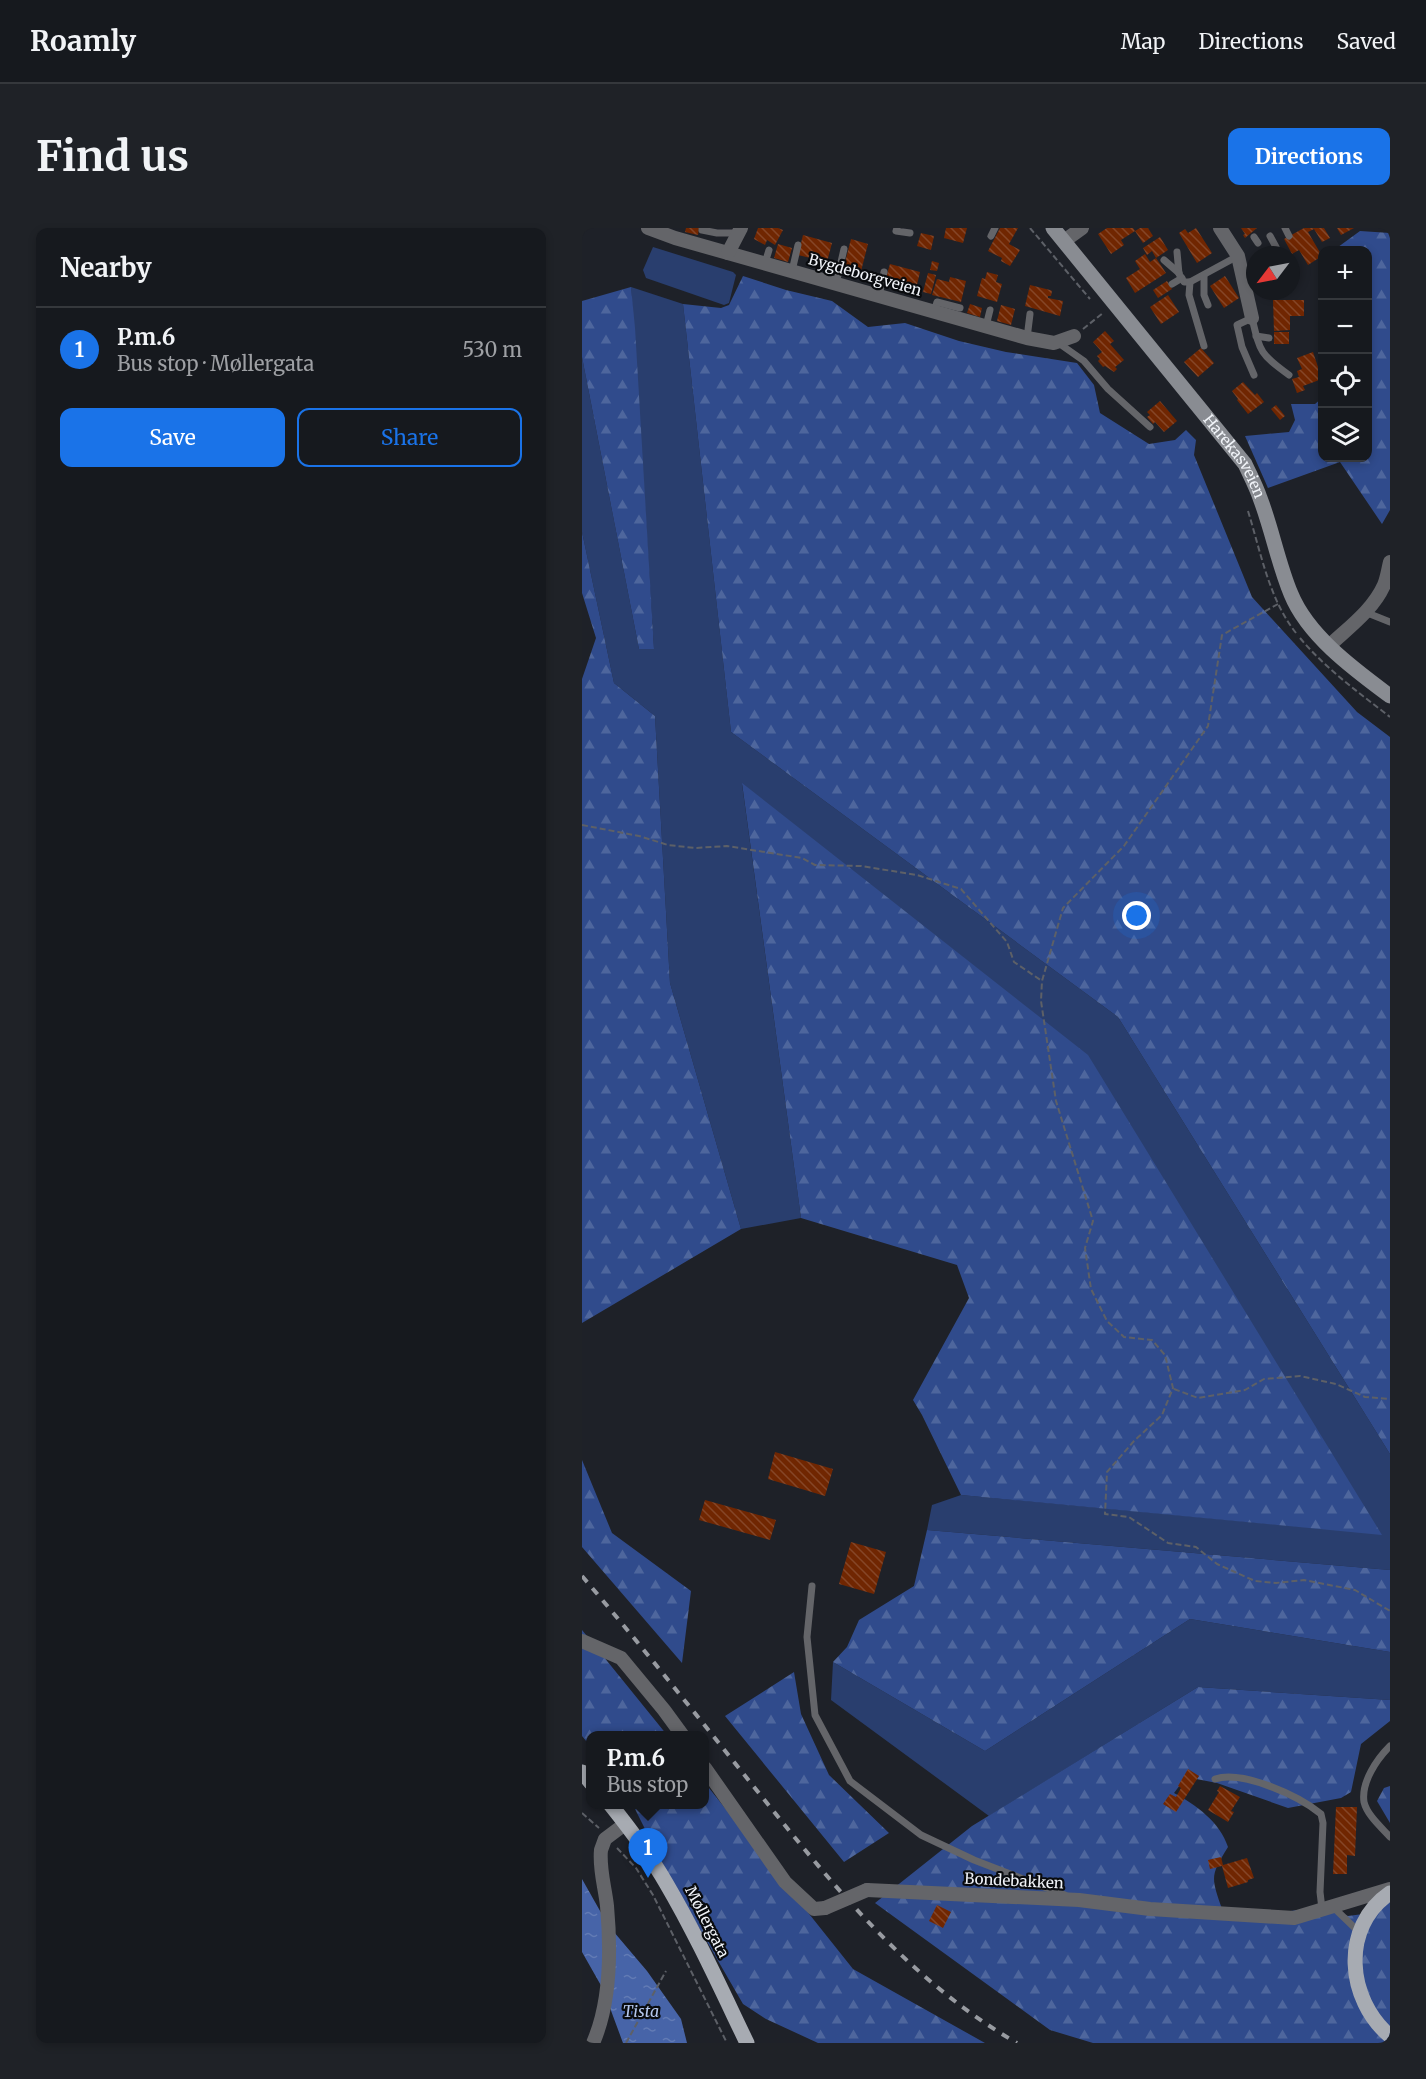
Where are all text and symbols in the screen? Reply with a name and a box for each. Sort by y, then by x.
text: Roamly [30,23,136,59]
text: Map [1121,28,1165,55]
text: Directions [1198,28,1303,55]
text: Saved [1336,28,1396,55]
button: Directions [1228,128,1390,185]
text: Find us [36,130,189,182]
north arrow [1246,246,1300,300]
map controls [1318,246,1372,462]
button: + [1318,246,1372,300]
street label: Bygdeborgveien [806,249,924,300]
text: Nearby [60,251,152,284]
button: − [1318,300,1372,354]
text: P.m.6 [117,323,175,351]
text: 1 [75,337,84,362]
text: 530 m [463,337,522,362]
text: Bus stop · Møllergata [117,351,314,376]
button: locate [1318,354,1372,408]
button: Save [60,408,285,467]
button: Share [297,408,522,467]
button: layers [1318,408,1372,462]
street label: Harekasveien [1199,410,1269,501]
your location [1122,901,1151,930]
popup [586,1731,709,1809]
text: P.m.6 [607,1744,665,1772]
text: Bus stop [607,1772,688,1797]
pin: 1 [628,1828,668,1878]
street label: Bondebakken [964,1868,1064,1893]
street label: Møllergata [681,1883,734,1961]
water label: Tista [623,2001,659,2021]

